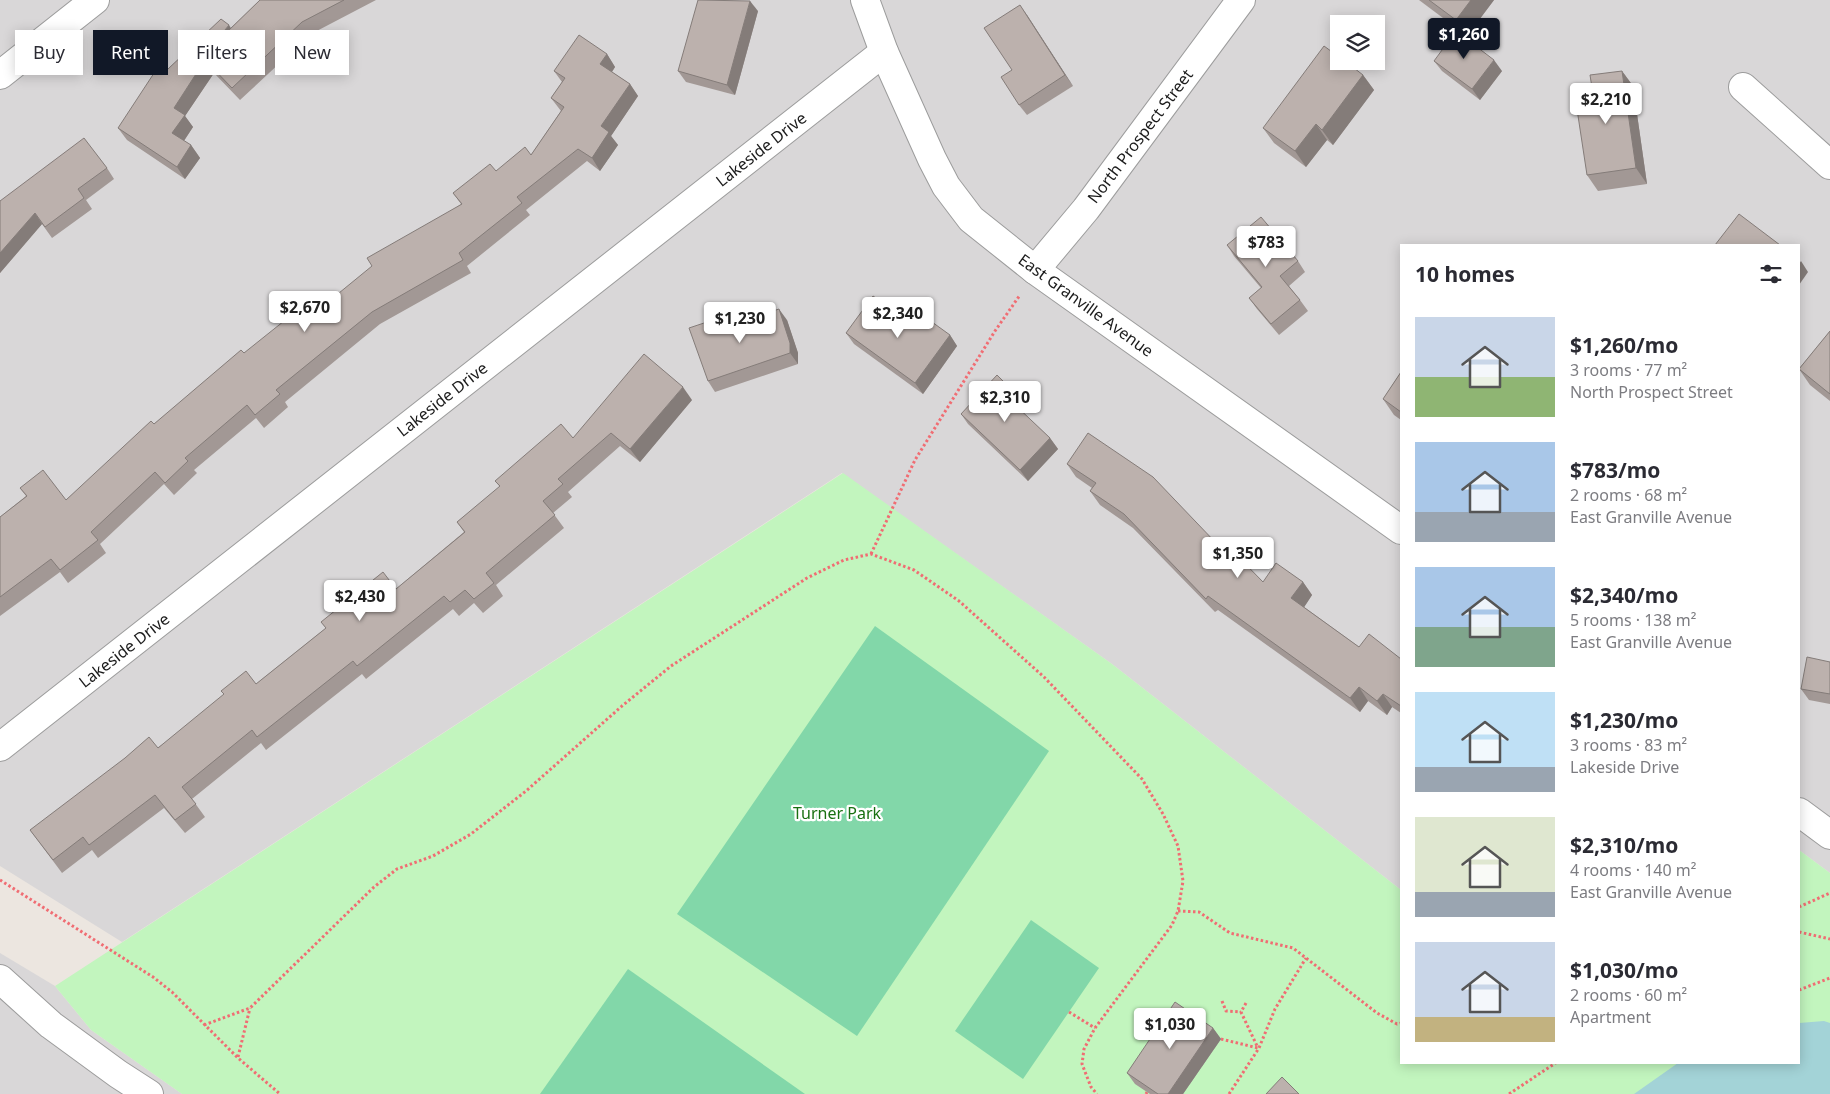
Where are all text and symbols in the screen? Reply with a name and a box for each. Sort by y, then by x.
map controls [1330,15,1385,70]
button: layers [1330,15,1385,70]
pin: $1,260 [1423,18,1505,60]
text: $1,260 [1439,23,1489,45]
chip: Buy [15,30,83,75]
chip: Rent [93,30,168,75]
chip: Filters [178,30,265,75]
chip: New [275,30,349,75]
street label: North Prospect Street [1082,64,1198,208]
pin: $2,210 [1565,82,1647,125]
text: $2,210 [1581,88,1631,110]
street label: Lakeside Drive [711,107,811,191]
pin: $783 [1236,226,1296,268]
text: $783 [1248,231,1284,253]
street label: East Granville Avenue [1014,248,1158,362]
text: 10 homes [1415,260,1515,288]
icon: filters [1757,260,1785,288]
pin: $2,670 [264,290,346,333]
text: $2,670 [280,296,330,318]
pin: $2,340 [857,296,939,339]
pin: $1,230 [699,302,781,344]
text: $2,340 [873,302,923,324]
text: $1,230 [715,307,765,329]
text: $1,260/mo [1570,331,1678,359]
icon: home [1455,337,1515,397]
street label: Lakeside Drive [392,357,492,441]
text: 3 rooms · 77 m² [1570,359,1687,381]
pin: $2,310 [964,380,1046,423]
text: North Prospect Street [1570,381,1733,403]
text: $2,310 [980,386,1030,408]
text: $783/mo [1570,456,1660,484]
icon: home [1455,462,1515,522]
text: 2 rooms · 68 m² [1570,484,1687,506]
text: East Granville Avenue [1570,506,1732,528]
pin: $1,350 [1197,536,1279,579]
text: $1,350 [1213,542,1263,564]
pin: $2,430 [319,580,401,622]
text: $2,340/mo [1570,581,1678,609]
text: $2,430 [335,585,385,607]
icon: home [1455,587,1515,647]
street label: Lakeside Drive [74,608,174,692]
text: 5 rooms · 138 m² [1570,609,1696,631]
text: East Granville Avenue [1570,631,1732,653]
text: $1,230/mo [1570,706,1678,734]
icon: home [1455,712,1515,772]
text: 3 rooms · 83 m² [1570,734,1687,756]
text: Lakeside Drive [1570,756,1679,778]
park label: Turner Park [793,802,881,824]
text: $2,310/mo [1570,831,1678,859]
icon: home [1455,837,1515,897]
text: 4 rooms · 140 m² [1570,859,1696,881]
text: East Granville Avenue [1570,881,1732,903]
text: $1,030/mo [1570,956,1678,984]
icon: home [1455,962,1515,1022]
text: 2 rooms · 60 m² [1570,984,1687,1006]
text: Apartment [1570,1006,1651,1028]
pin: $1,030 [1129,1008,1211,1050]
text: $1,030 [1145,1013,1195,1035]

